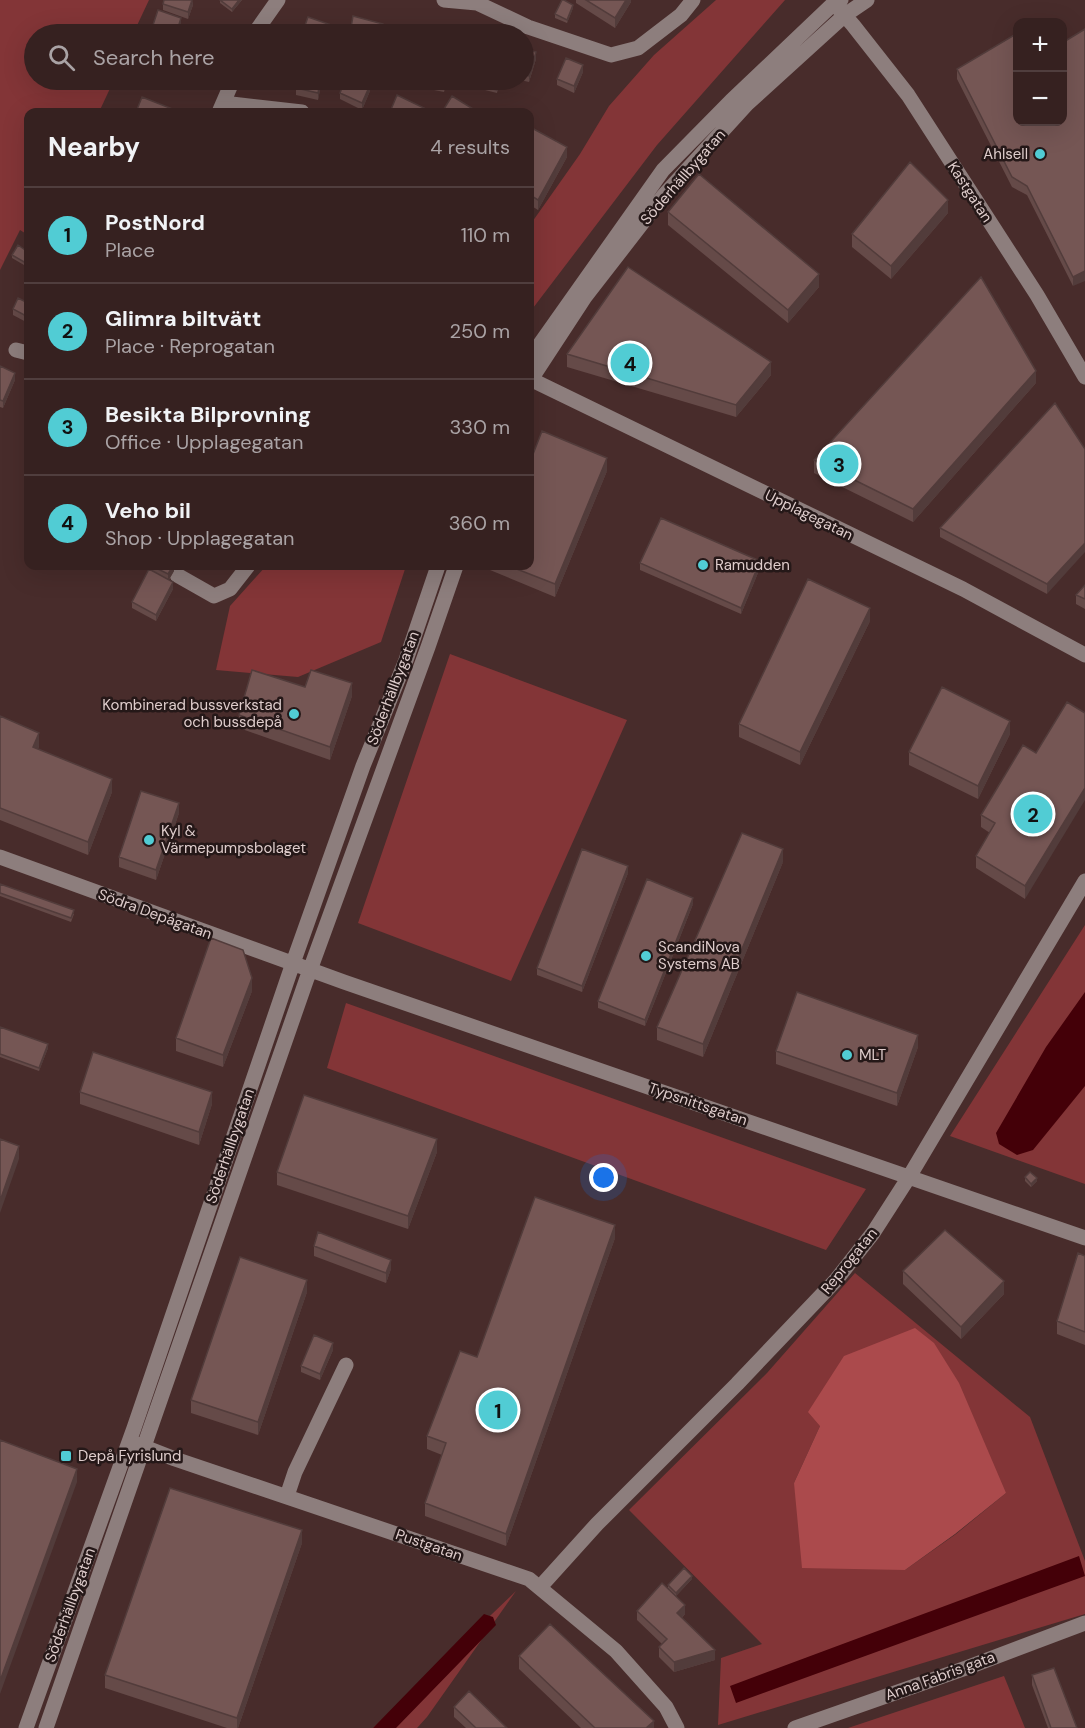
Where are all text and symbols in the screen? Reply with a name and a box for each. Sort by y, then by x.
map controls [1013,18,1067,126]
button: + [1013,18,1067,72]
search box [24,24,534,90]
icon: search [45,41,78,74]
text: Search here [93,43,214,72]
button: − [1013,72,1067,126]
street label: Söderhällbygatan [636,125,730,229]
text: Nearby [48,130,140,164]
text: 4 results [430,134,510,160]
place label: Ahlsell [983,144,1028,164]
marker: Ahlsell [1033,147,1047,161]
street label: Kastgatan [943,158,997,226]
text: PostNord [105,208,205,237]
text: 1 [64,222,71,248]
text: 110 m [461,222,510,248]
text: Place [105,237,155,263]
text: Glimra biltvätt [105,304,261,333]
text: 2 [62,318,73,344]
text: 250 m [449,318,510,344]
text: Place · Reprogatan [105,333,275,359]
pin: 4 [610,340,650,386]
text: Besikta Bilprovning [105,400,311,429]
text: 3 [61,414,74,440]
text: 330 m [450,414,510,440]
text: Office · Upplagegatan [105,429,303,455]
pin: 3 [820,442,858,486]
street label: Upplagegatan [762,485,856,545]
text: Veho bil [105,496,191,525]
text: 4 [61,510,74,536]
text: 360 m [449,510,510,536]
text: Shop · Upplagegatan [105,525,295,551]
place label: Ramudden [715,555,790,575]
marker: Ramudden [696,558,710,572]
street label: Söderhällbygatan [362,628,424,748]
place label: Kombinerad bussverkstad och bussdepå [102,695,282,732]
marker: Kombinerad bussverkstad och bussdepå [287,707,301,721]
pin: 2 [1014,792,1052,836]
place label: Kyl & Värmepumpsbolaget [161,821,306,858]
marker: Kyl & Värmepumpsbolaget [142,833,156,847]
street label: Södra Depågatan [95,884,215,944]
place label: ScandiNova Systems AB [658,937,740,974]
marker: ScandiNova Systems AB [639,949,653,963]
place label: MLT [859,1045,886,1065]
marker: MLT [840,1048,854,1062]
street label: Typsnittsgatan [646,1078,750,1130]
street label: Söderhällbygatan [201,1086,259,1206]
your location [589,1163,618,1192]
street label: Reprogatan [816,1224,882,1298]
pin: 1 [478,1388,518,1432]
place label: Depå Fyrislund [78,1446,181,1466]
marker: Depå Fyrislund [59,1449,73,1463]
street label: Pustgatan [393,1524,465,1566]
street label: Söderhällbygatan [40,1545,100,1665]
street label: Anna Fabris gata [882,1647,998,1705]

